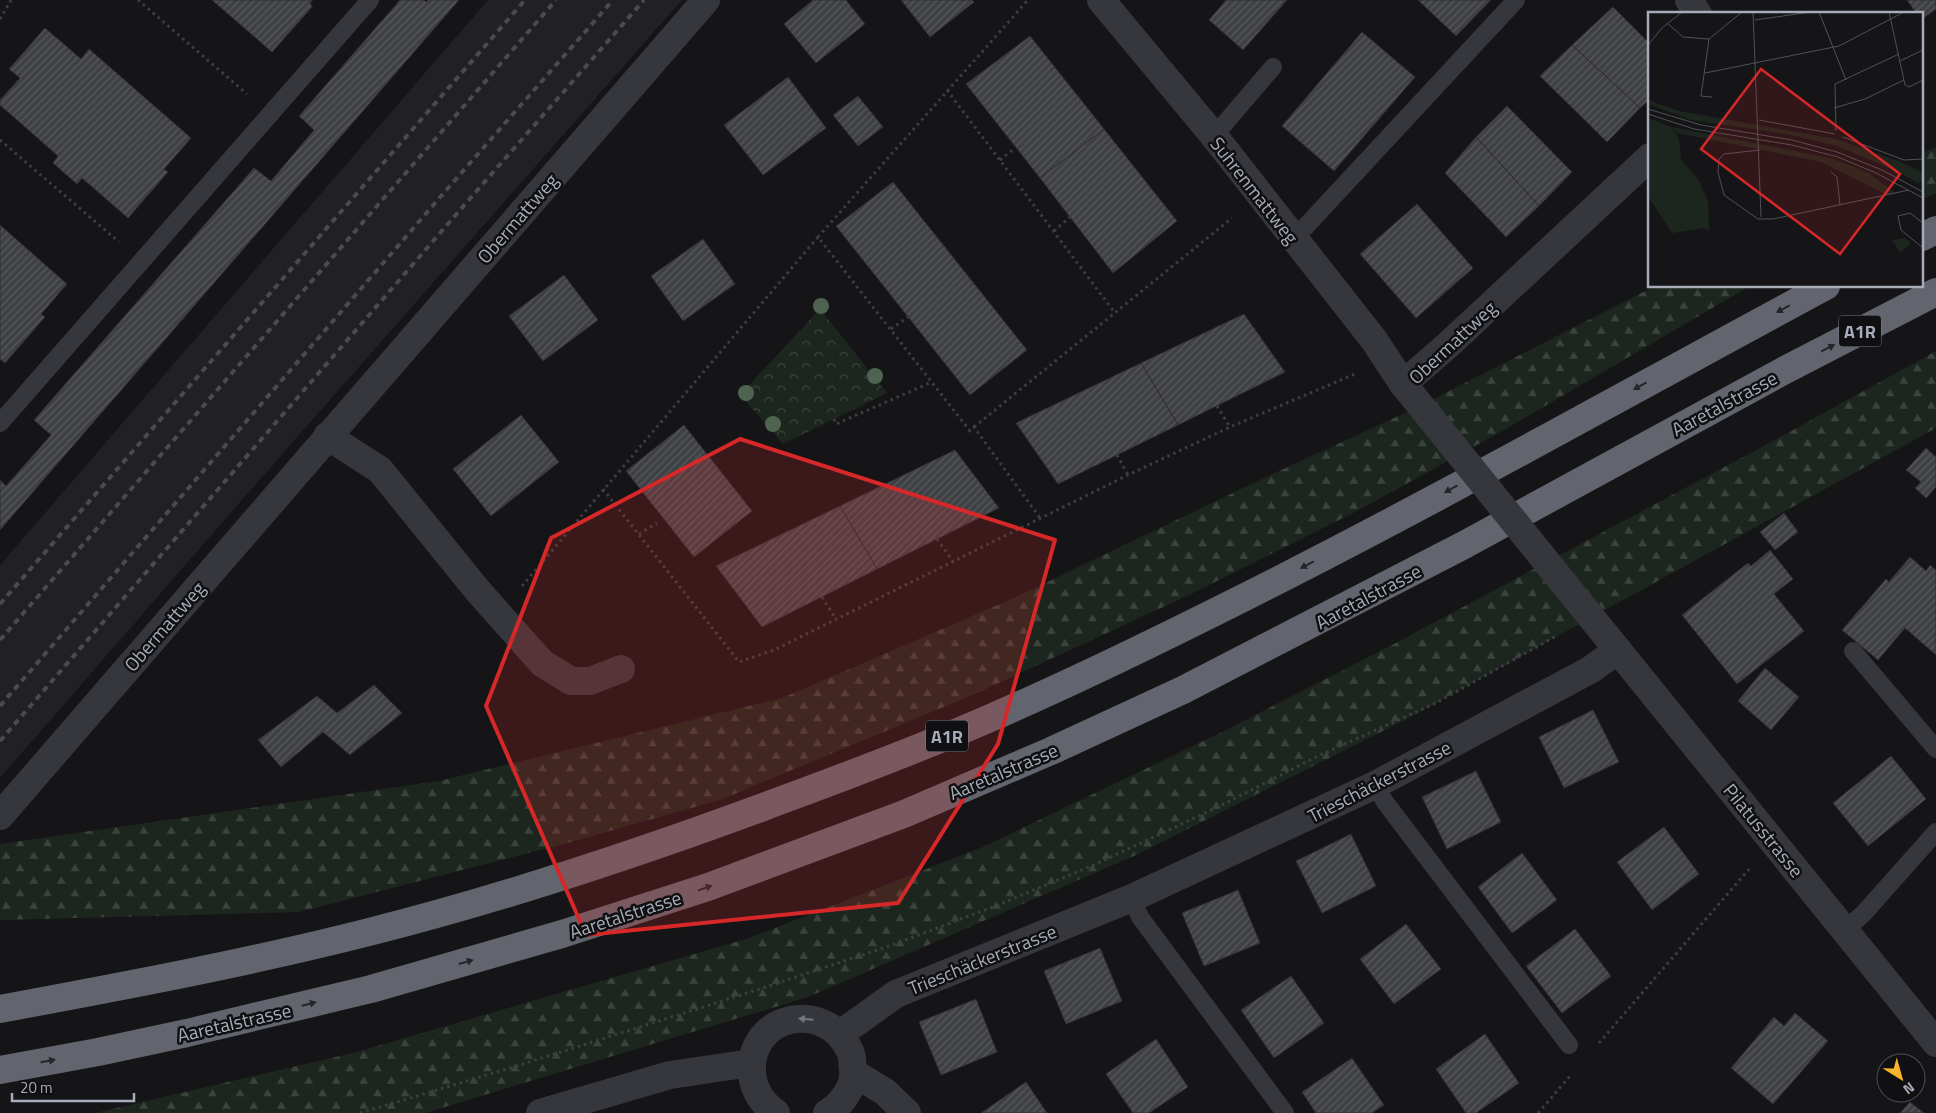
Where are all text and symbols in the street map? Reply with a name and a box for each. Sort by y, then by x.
inset map [1648,12,1924,288]
street label: Suhrenmattweg [1204,130,1306,250]
street label: Obermattweg [470,166,565,269]
street label: Obermattweg [1401,293,1503,391]
one-way arrow [1776,305,1790,313]
road number: A1R [1839,316,1881,346]
one-way arrow [1821,343,1835,352]
street label: Aaretalstrasse [1666,363,1782,443]
one-way arrow [1633,382,1646,391]
one-way arrow [1444,485,1458,493]
street label: Aaretalstrasse [1310,556,1426,636]
one-way arrow [1300,561,1315,569]
street label: Obermattweg [117,574,212,677]
road number: A1R [926,720,968,751]
street label: Trieschäckerstrasse [1302,732,1456,830]
street label: Aaretalstrasse [944,735,1062,807]
street label: Pilatusstrasse [1717,777,1811,883]
street label: Aaretalstrasse [565,882,685,946]
one-way arrow [698,884,713,892]
street label: Trieschäckerstrasse [903,916,1061,1002]
one-way arrow [459,957,474,965]
street label: Aaretalstrasse [174,995,294,1049]
one-way arrow [302,1000,317,1008]
one-way arrow [798,1015,814,1023]
north arrow [1876,1053,1926,1103]
one-way arrow [40,1057,56,1065]
scale bar [12,1070,135,1102]
text: 20 m [20,1076,53,1099]
text: N [1899,1077,1919,1100]

